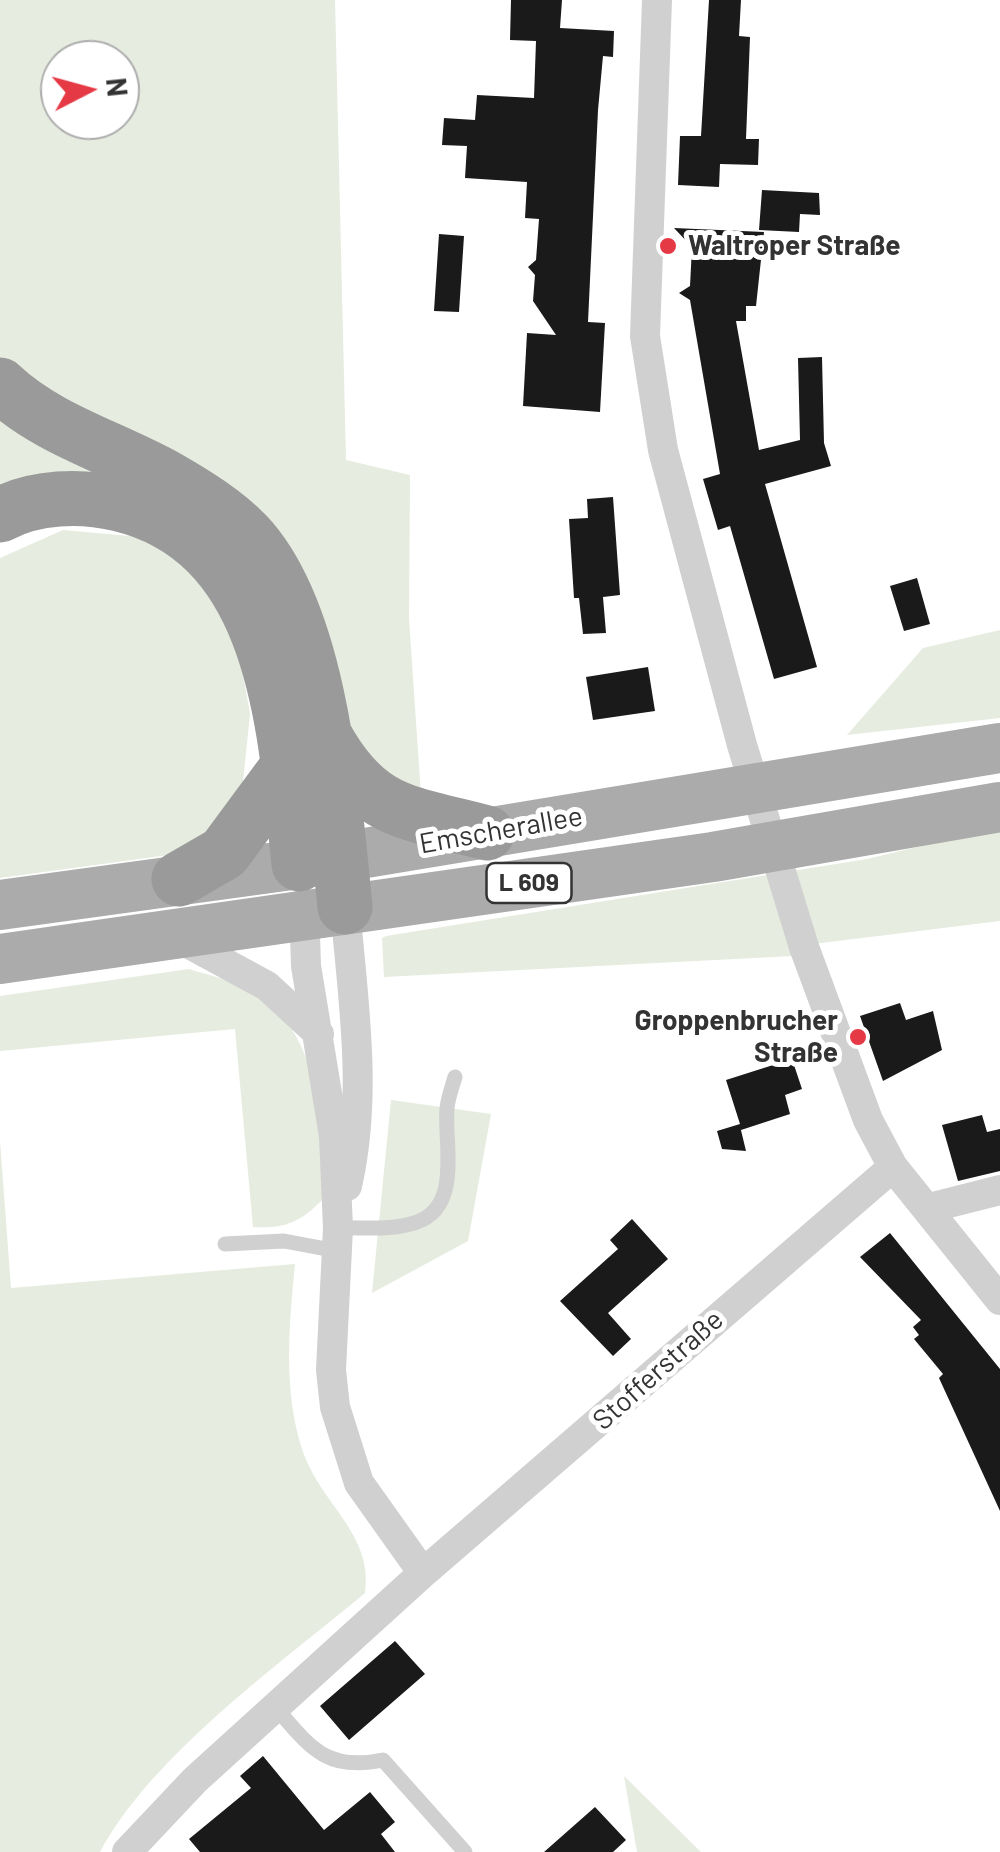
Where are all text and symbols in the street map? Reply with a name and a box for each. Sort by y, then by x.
north arrow [40,40,140,140]
text: N [100,76,136,98]
place label: Waltroper Straße [688,229,901,263]
marker: Waltroper Straße [657,235,679,257]
street label: Emscherallee [417,799,585,861]
road number: L 609 [486,863,572,903]
place label: Groppenbrucher Straße [634,1004,838,1070]
marker: Groppenbrucher Straße [847,1026,869,1048]
street label: Stofferstraße [586,1303,730,1437]

